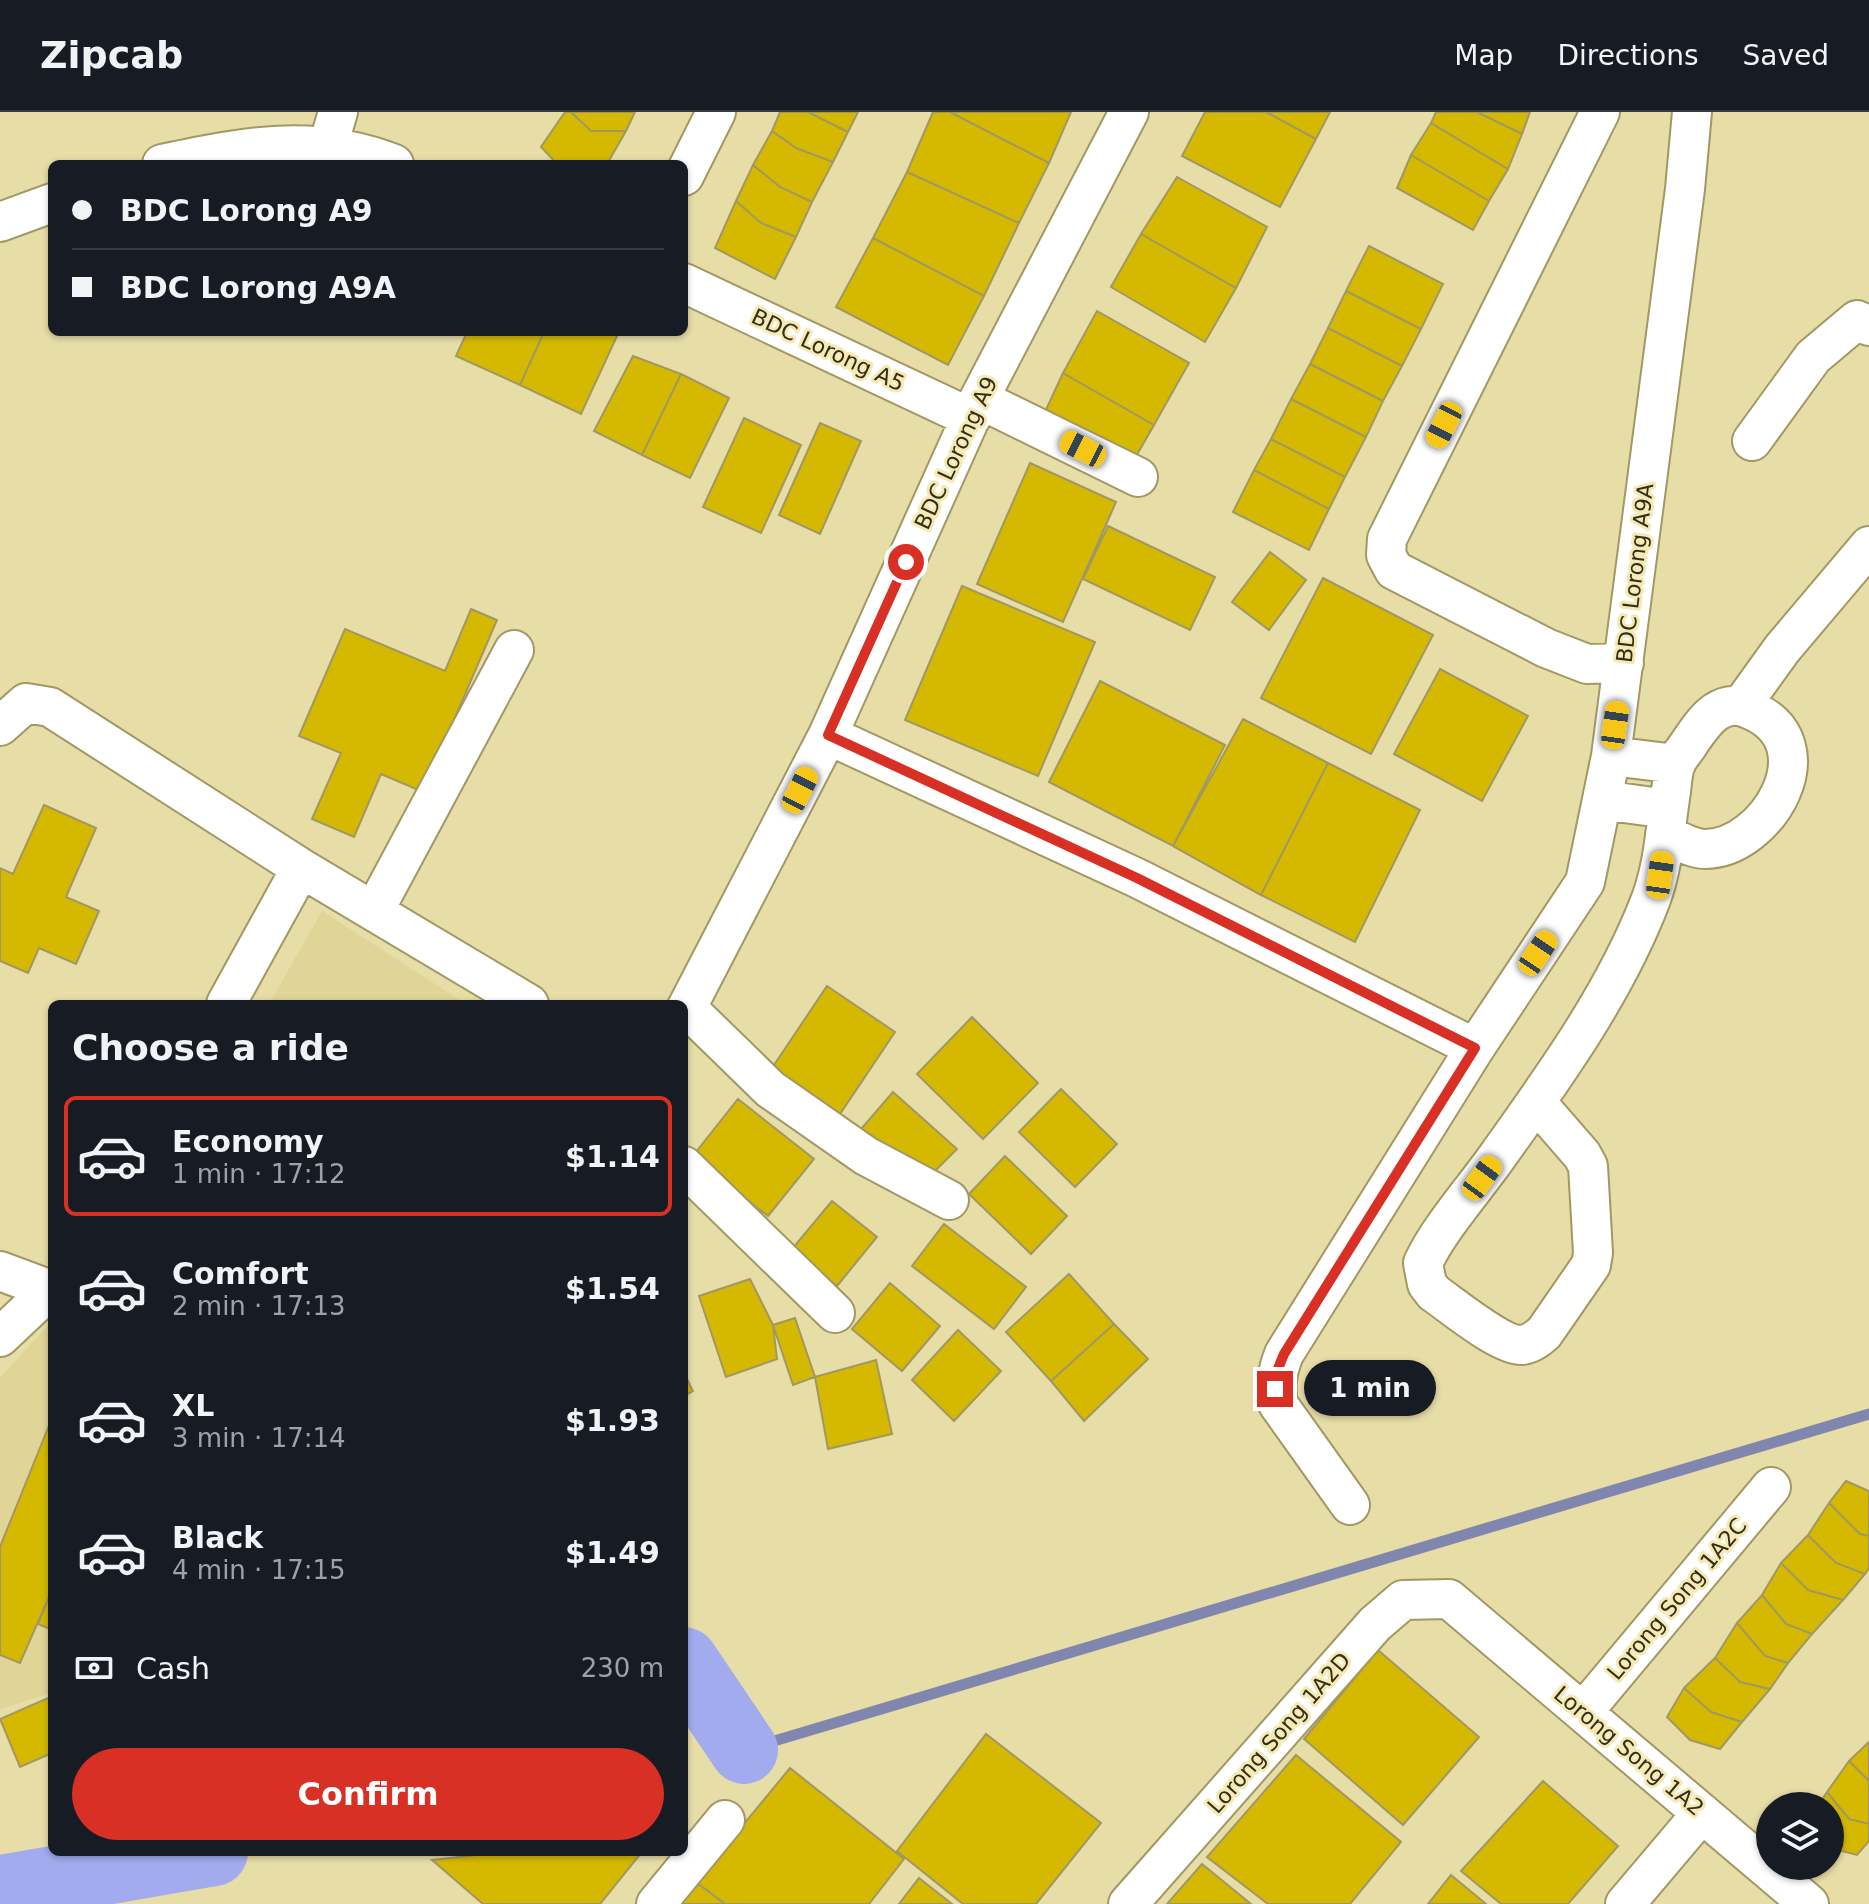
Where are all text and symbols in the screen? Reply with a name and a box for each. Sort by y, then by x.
text: Zipcab [40,33,183,77]
text: Map [1454,39,1513,72]
text: Directions [1557,39,1698,72]
text: Saved [1742,39,1829,72]
text: BDC Lorong A9 [120,193,373,228]
text: BDC Lorong A9A [120,270,396,305]
street label: BDC Lorong A5 [748,304,908,396]
street label: BDC Lorong A9 [910,373,1002,533]
car [1422,398,1466,452]
car [1056,427,1110,471]
street label: BDC Lorong A9A [1612,482,1658,664]
route start [888,544,924,580]
car [1600,700,1630,750]
car [778,763,822,817]
car [1645,850,1675,900]
car [1515,926,1561,980]
text: Choose a ride [72,1027,349,1068]
icon: car [76,1120,148,1192]
text: Economy [172,1124,324,1159]
text: $1.14 [565,1139,660,1174]
car [1458,1152,1506,1204]
text: 1 min · 17:12 [172,1159,346,1189]
icon: car [76,1252,148,1324]
text: Comfort [172,1256,309,1291]
text: $1.54 [565,1271,660,1306]
text: 2 min · 17:13 [172,1291,346,1321]
callout: 1 min [1303,1361,1435,1417]
route end [1257,1371,1293,1407]
text: 1 min [1329,1373,1411,1403]
icon: car [76,1384,148,1456]
text: XL [172,1388,214,1423]
text: $1.93 [565,1403,660,1438]
text: 3 min · 17:14 [172,1423,346,1453]
street label: Lorong Song 1A2C [1602,1513,1752,1685]
icon: car [76,1516,148,1588]
text: Black [172,1520,263,1555]
text: $1.49 [565,1535,660,1570]
text: 4 min · 17:15 [172,1555,346,1585]
icon: cash [72,1646,116,1690]
street label: Lorong Song 1A2D [1202,1648,1356,1818]
text: Cash [136,1651,210,1686]
text: 230 m [581,1653,664,1683]
street label: Lorong Song 1A2 [1549,1681,1709,1821]
button: Confirm [72,1748,664,1840]
map controls [1756,1792,1844,1880]
button: layers [1756,1792,1844,1880]

